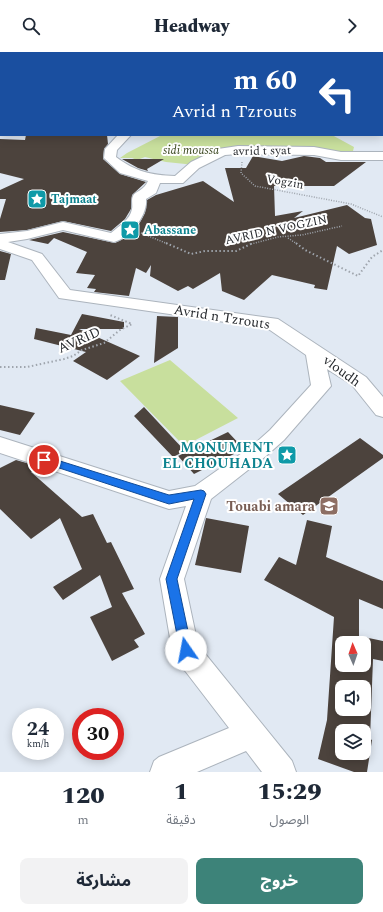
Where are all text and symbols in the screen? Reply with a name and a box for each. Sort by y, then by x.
text: Headway [154,13,229,40]
icon: search [20,15,42,37]
icon: forward [341,15,363,37]
text: 60 m [233,59,297,102]
icon: left [311,68,363,120]
text: Avrid n Tzrouts [172,98,297,125]
park label: sidi moussa [163,141,219,160]
street label: avrid t syat [233,141,291,161]
street label: Vogzin [265,169,305,195]
place icon: Tajmaat [26,188,48,210]
place label: Tajmaat [51,190,97,209]
street label: AVRID N VOGZIN [223,210,329,250]
place icon: Abassane [119,219,141,241]
place label: Abassane [144,221,196,240]
street label: Avrid n Tzrouts [172,299,272,335]
street label: AVRID [54,321,104,359]
street label: vloudh [318,350,365,392]
place label: MONUMENT EL CHOUHADA [162,437,273,474]
pin [27,443,61,477]
place icon: MONUMENT EL CHOUHADA [276,444,298,466]
icon: arrive [33,449,55,471]
school or university icon: Touabi amara [318,495,340,517]
place label: Touabi amara [226,496,316,517]
position arrow [165,629,207,671]
north arrow [335,636,371,672]
map controls [335,636,371,760]
button: sound [335,680,371,716]
speed limit sign: 30 [72,708,124,760]
text: 24 [27,714,49,744]
button: layers [335,724,371,760]
text: km/h [27,736,49,752]
text: 1 [174,774,188,810]
text: 15:29 [257,774,322,810]
text: 120 [61,778,105,814]
text: m [77,810,89,830]
text: دقيقة [166,810,196,830]
text: الوصول [270,810,309,830]
button: مشاركة [20,858,188,904]
button: خروج [196,858,363,904]

